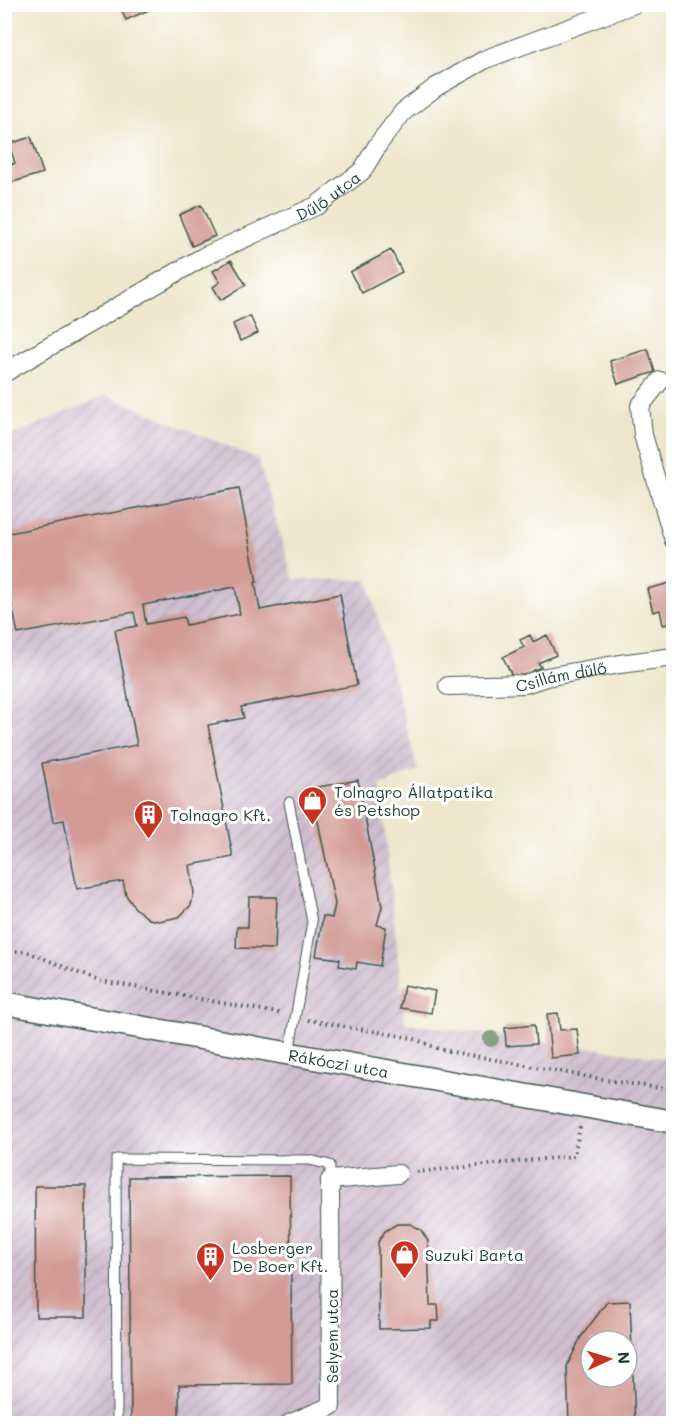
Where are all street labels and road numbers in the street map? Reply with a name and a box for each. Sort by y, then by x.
street label: Dűlő utca [292,166,364,224]
street label: Csillám dűlő [515,656,608,695]
street label: Rákóczi utca [287,1043,391,1082]
street label: Selyem utca [321,1289,342,1383]

